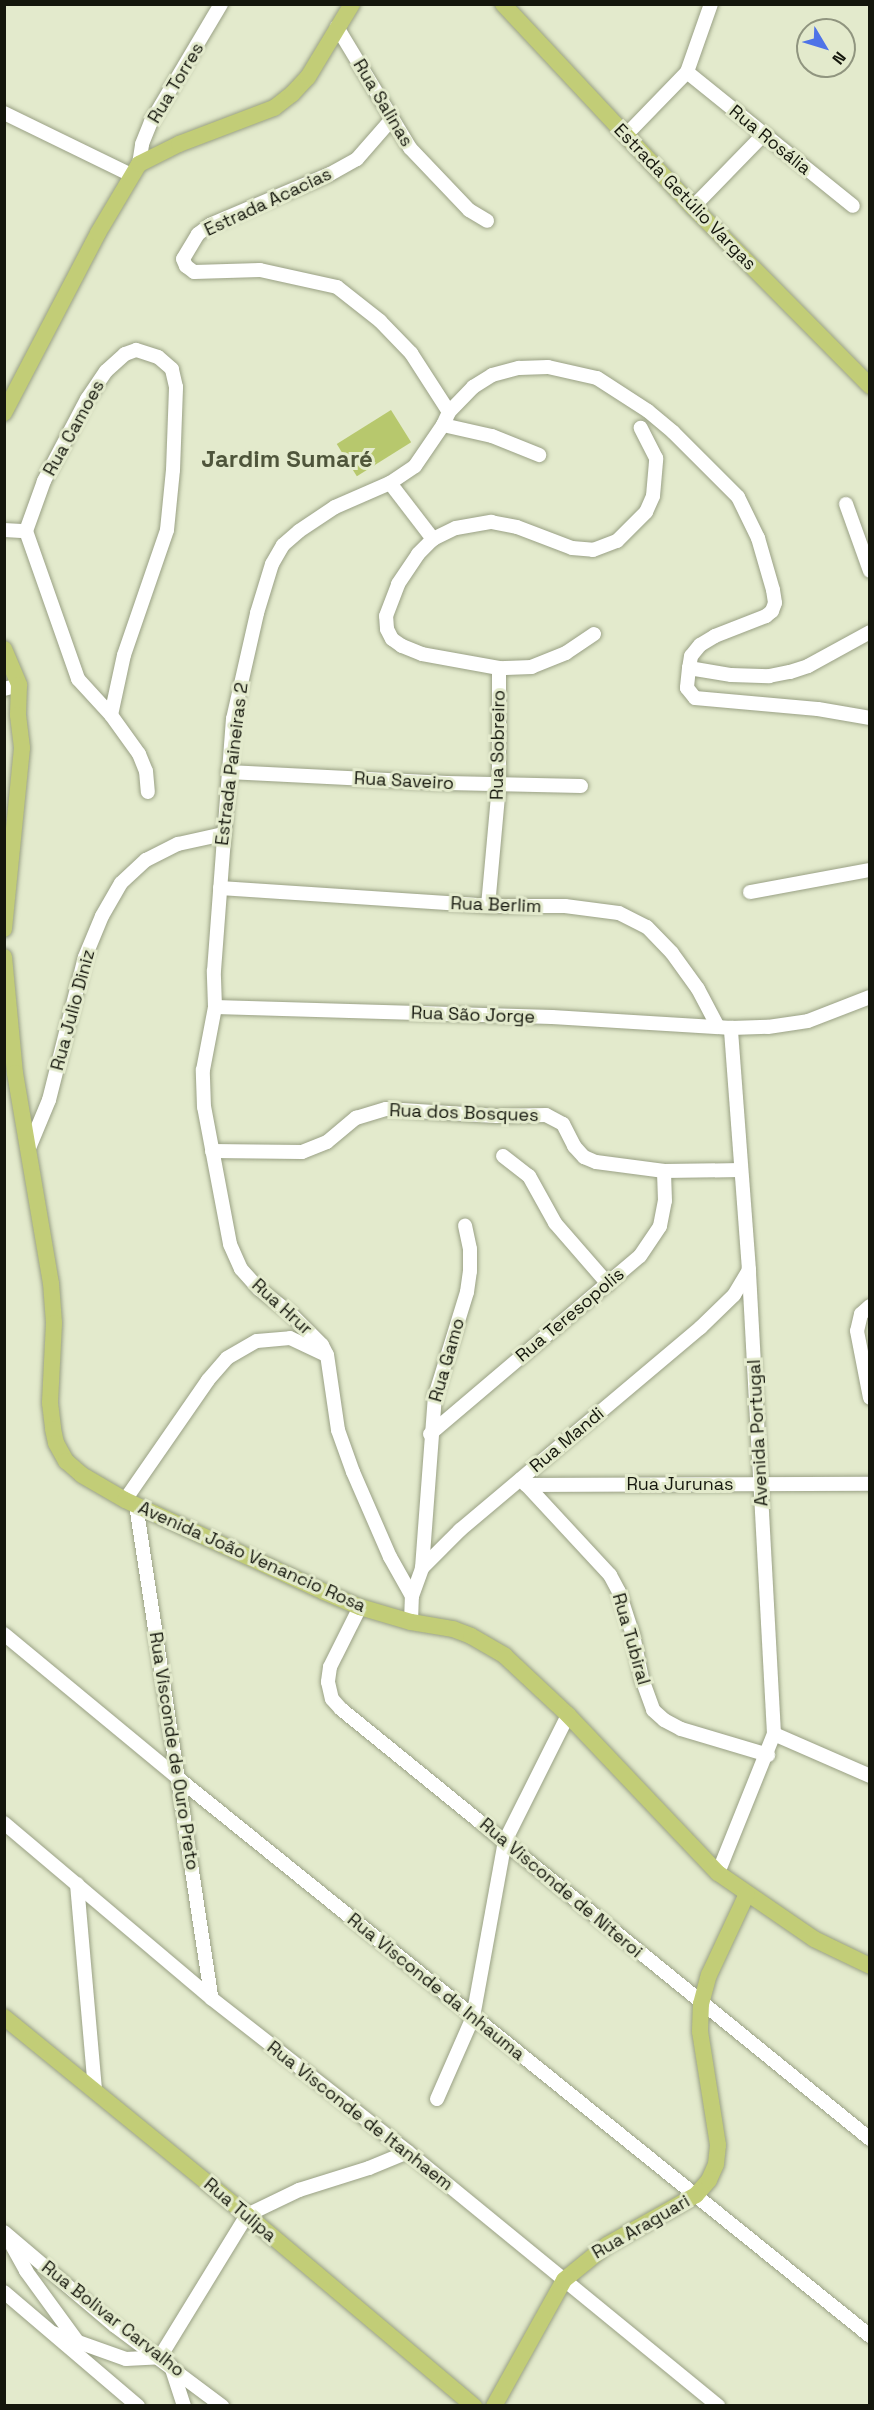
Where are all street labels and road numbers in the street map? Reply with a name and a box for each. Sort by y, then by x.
street label: Rua Torres [143,39,209,127]
street label: Rua Salinas [348,55,418,151]
street label: Rua Rosália [725,101,815,179]
street label: Estrada Getúlio Vargas [609,119,761,275]
street label: Estrada Acacias [201,163,335,241]
street label: Rua Camoes [39,376,109,480]
street label: Estrada Paineiras 2 [211,681,253,847]
street label: Rua Sobreiro [486,690,510,800]
street label: Rua Saveiro [353,768,455,794]
street label: Rua Berlim [450,893,542,917]
street label: Rua Julio Diniz [46,947,100,1073]
street label: Rua São Jorge [411,1002,535,1028]
street label: Rua dos Bosques [389,1100,539,1126]
street label: Rua Teresopolis [511,1263,629,1367]
street label: Rua Hrur [247,1274,317,1340]
street label: Rua Gamo [425,1316,469,1404]
street label: Avenida Portugal [743,1359,773,1507]
street label: Rua Mandi [525,1403,609,1477]
street label: Rua Jurunas [626,1473,734,1495]
street label: Avenida João Venancio Rosa [135,1497,369,1617]
street label: Rua Tubiral [608,1590,654,1688]
street label: Rua Visconde de Ouro Preto [144,1630,204,1872]
street label: Rua Visconde de Niteroi [475,1814,647,1962]
street label: Rua Visconde da Inhauma [343,1909,529,2065]
street label: Rua Visconde de Itanhaem [263,2037,457,2195]
street label: Rua Tulipa [199,2173,281,2247]
street label: Rua Araguari [588,2190,694,2264]
street label: Rua Bolivar Carvalho [37,2256,189,2382]

